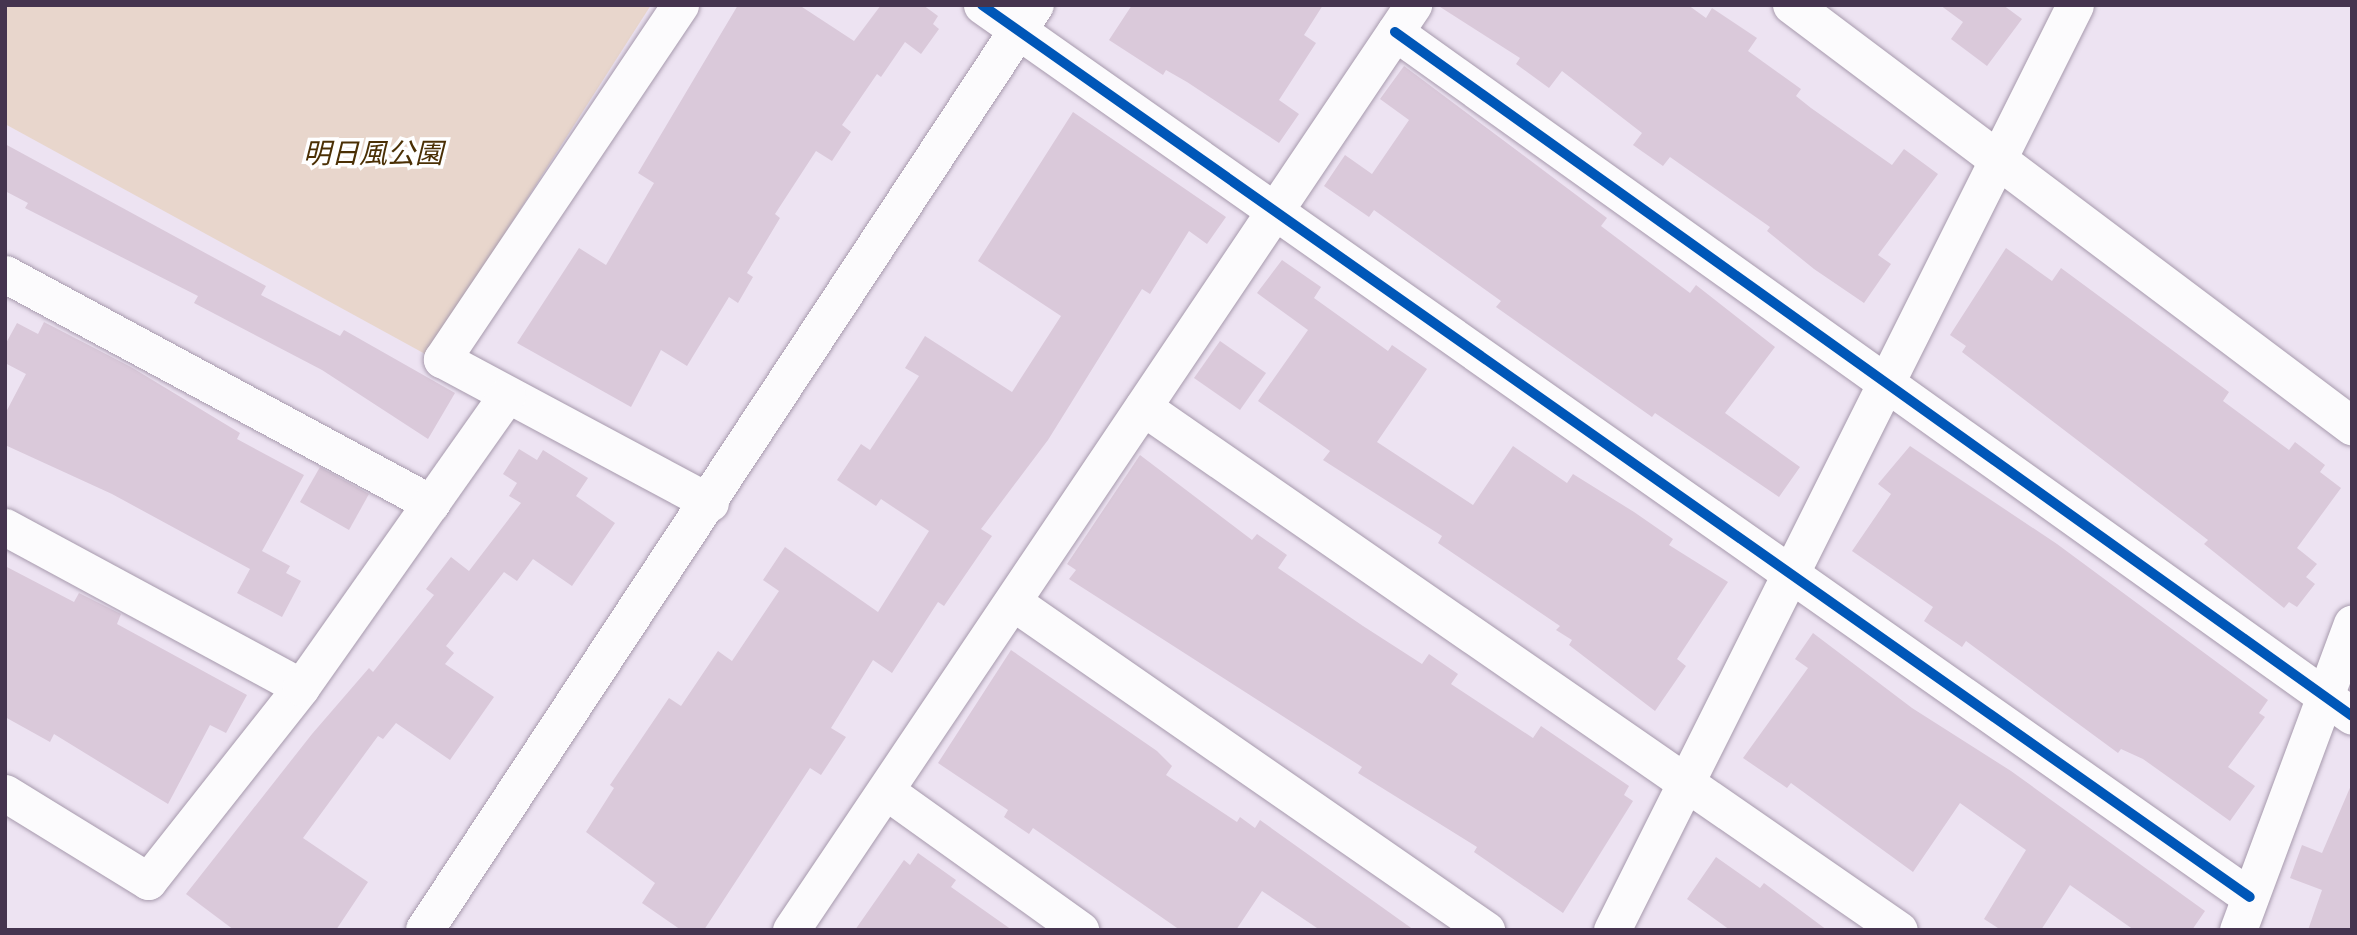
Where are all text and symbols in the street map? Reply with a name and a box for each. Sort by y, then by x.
park label: 明日風公園 [303,138,443,172]

